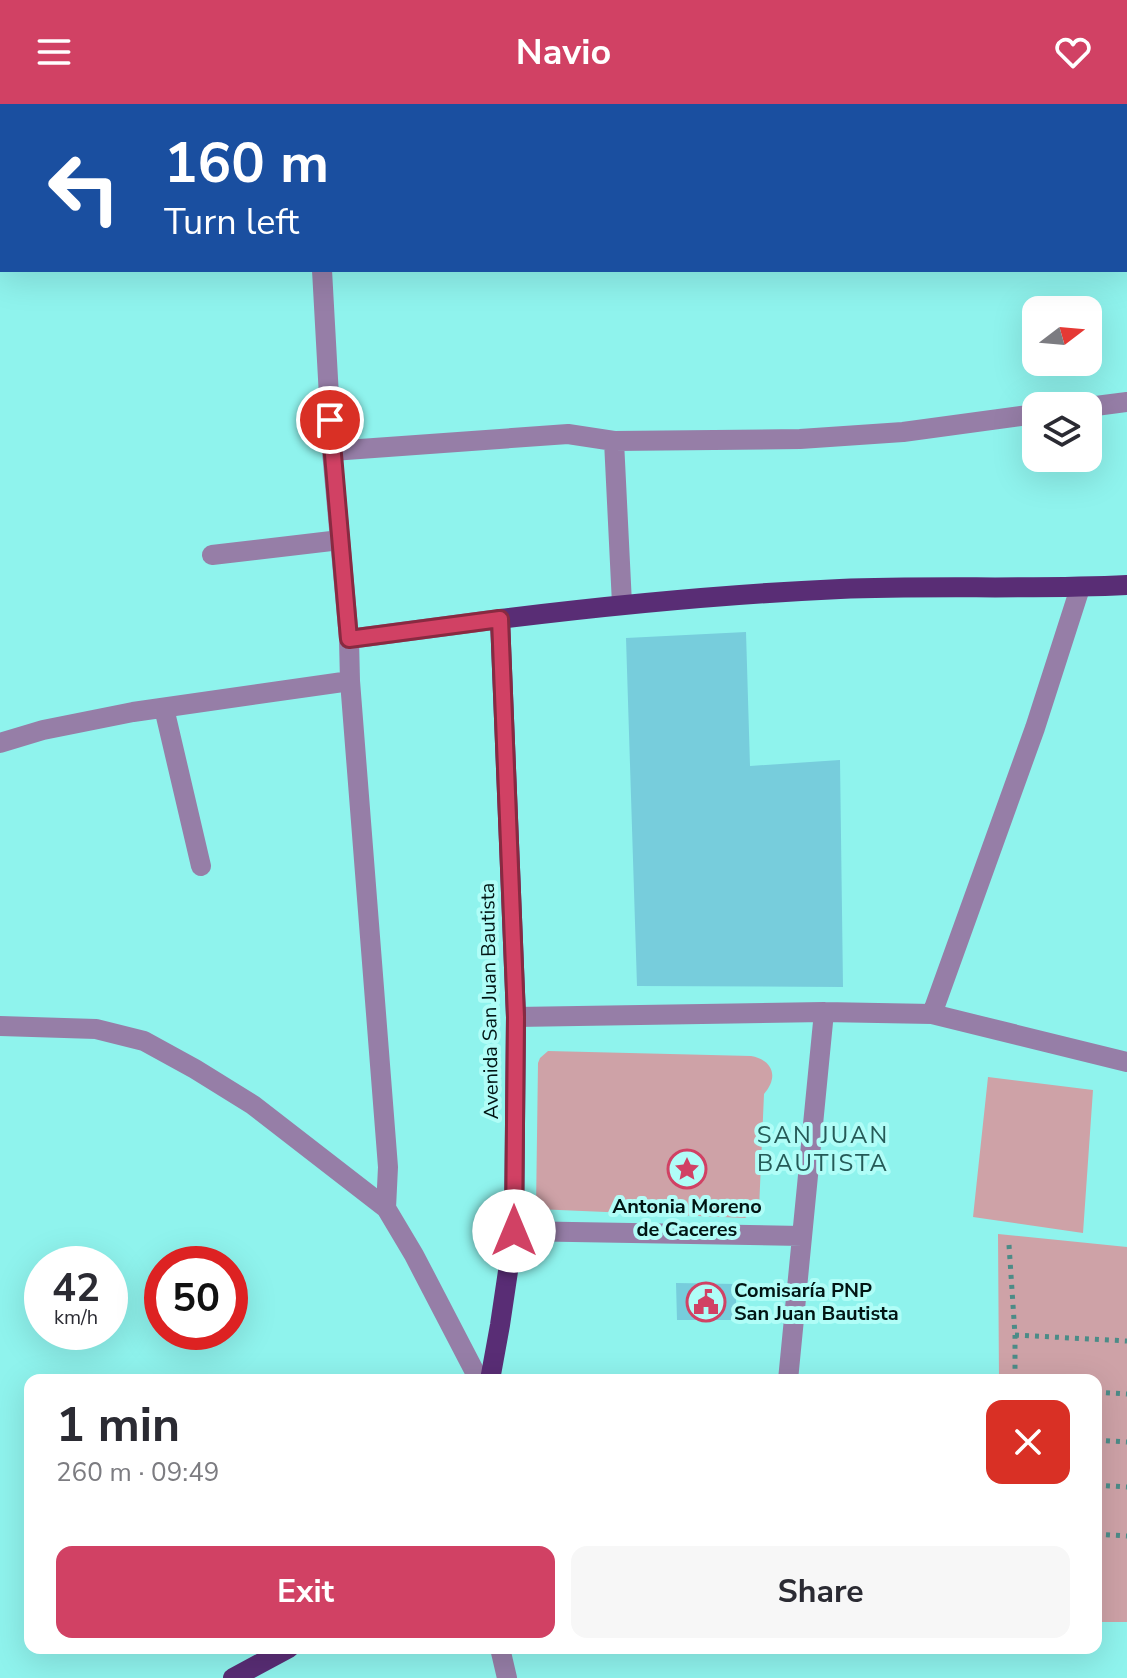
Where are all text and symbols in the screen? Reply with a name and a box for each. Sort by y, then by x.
text: Navio [516,28,611,77]
icon: menu [32,30,76,74]
icon: heart [1051,30,1095,74]
text: 160 m [164,125,329,202]
icon: left [32,136,136,240]
text: Turn left [164,198,299,247]
north arrow [1022,296,1102,376]
map controls [1022,296,1102,472]
pin [296,386,364,454]
button: layers [1022,392,1102,472]
icon: arrive [308,398,352,442]
street label: Avenida San Juan Bautista [474,883,505,1119]
district label: SAN JUAN BAUTISTA [757,1119,889,1179]
place icon: Antonia Moreno de Caceres [666,1148,708,1190]
position arrow [472,1189,556,1273]
place label: Antonia Moreno de Caceres [612,1193,762,1243]
speed limit sign: 50 [144,1246,248,1350]
text: 42 [52,1261,100,1315]
place label: Comisaría PNP San Juan Bautista [734,1277,899,1327]
public building icon: Comisaría PNP San Juan Bautista [685,1281,727,1323]
text: km/h [54,1304,98,1331]
text: 1 min [56,1392,180,1458]
button: close [986,1400,1070,1484]
text: 260 m · 09:49 [56,1455,219,1490]
button: Exit [56,1546,555,1638]
button: Share [571,1546,1070,1638]

